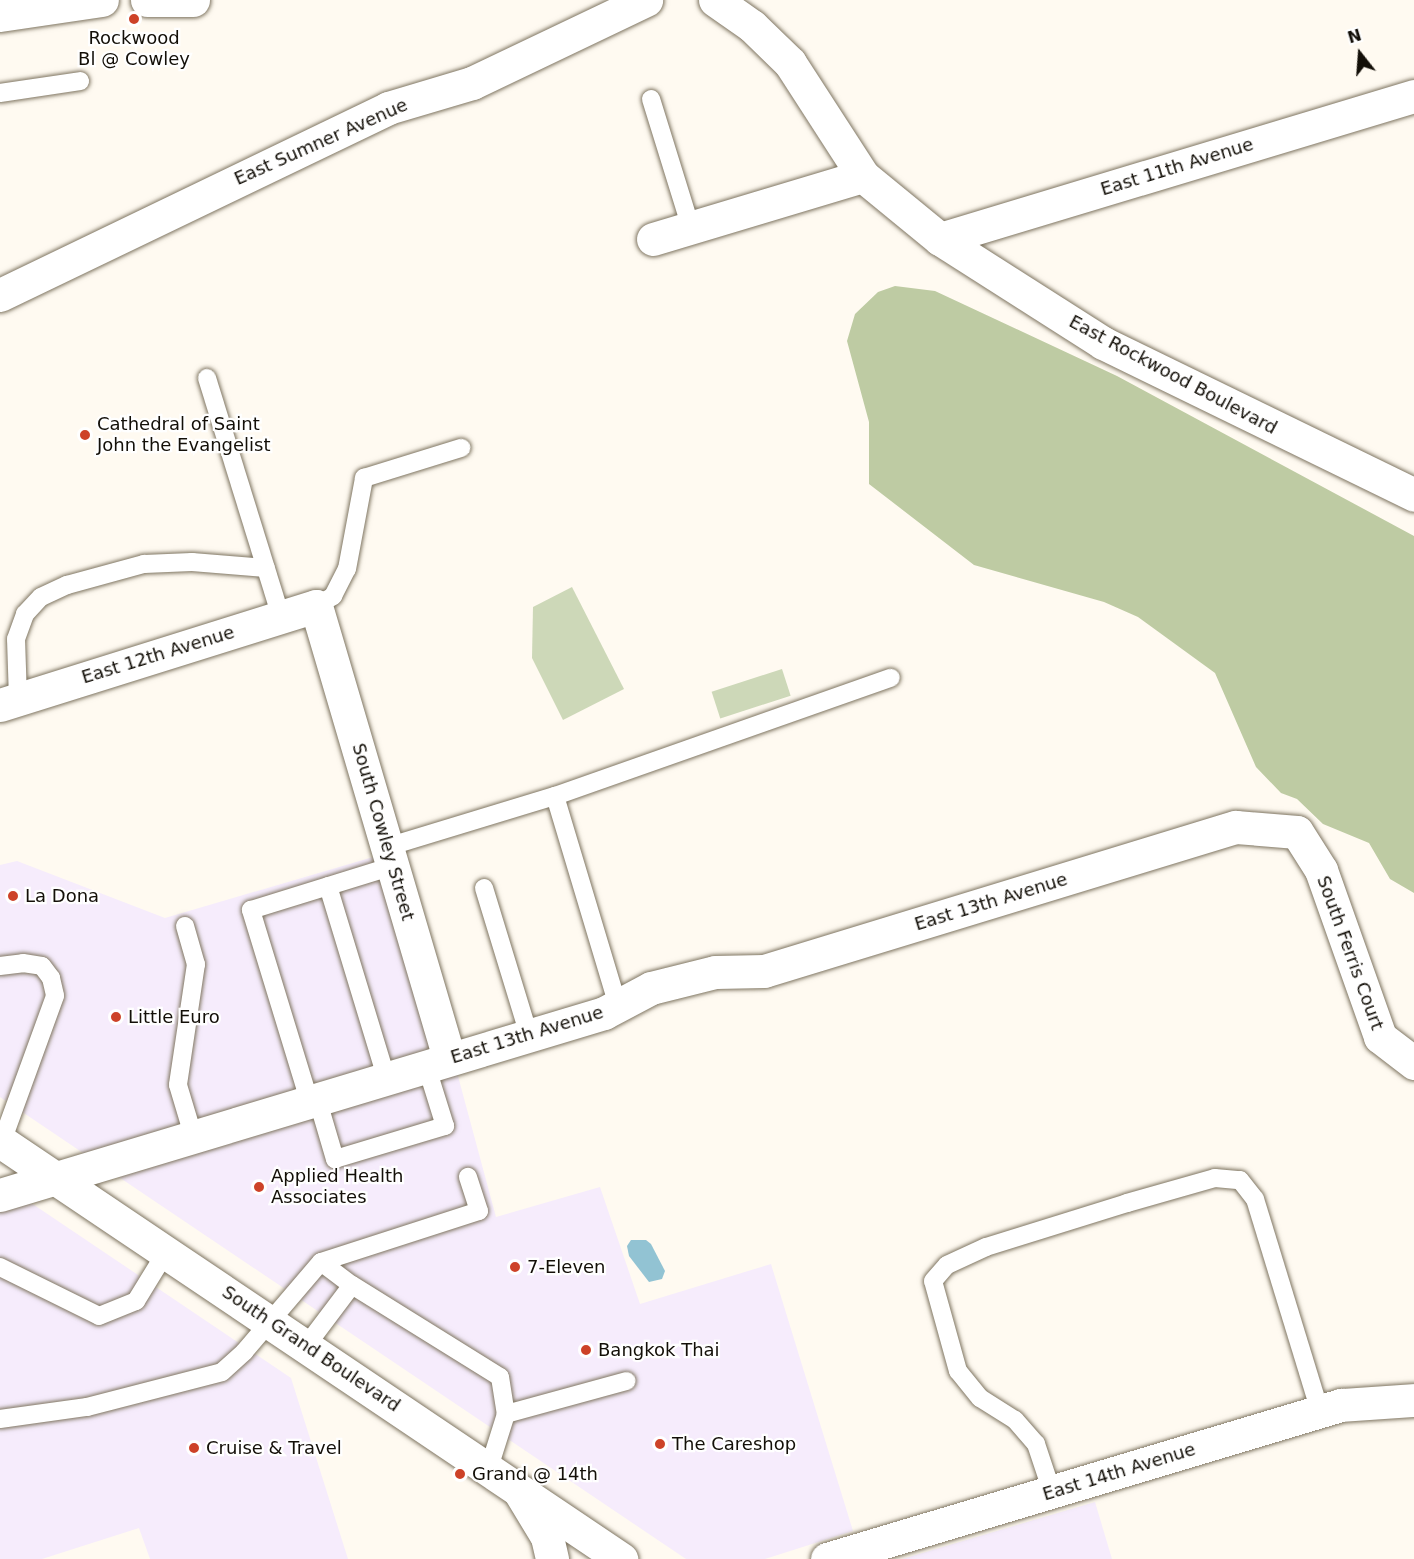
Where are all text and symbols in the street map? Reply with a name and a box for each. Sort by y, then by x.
marker: Rockwood Bl @ Cowley [127,12,141,26]
north arrow [1330,24,1390,84]
text: N [1345,25,1364,47]
place label: Rockwood Bl @ Cowley [78,28,190,70]
street label: East Sumner Avenue [231,94,411,190]
street label: East 11th Avenue [1098,133,1256,201]
street label: East Rockwood Boulevard [1065,311,1281,439]
place label: Cathedral of Saint John the Evangelist [97,414,271,456]
marker: Cathedral of Saint John the Evangelist [78,428,92,442]
street label: East 12th Avenue [79,621,237,689]
street label: South Cowley Street [347,741,419,923]
street label: East 13th Avenue [912,868,1070,936]
street label: South Ferris Court [1312,873,1388,1033]
place label: La Dona [25,885,99,907]
marker: La Dona [6,889,20,903]
street label: East 13th Avenue [448,1001,606,1069]
place label: Little Euro [128,1006,220,1028]
marker: Little Euro [109,1010,123,1024]
place label: Applied Health Associates [271,1166,403,1208]
marker: Applied Health Associates [252,1180,266,1194]
place label: 7-Eleven [527,1256,606,1278]
marker: 7-Eleven [508,1260,522,1274]
street label: South Grand Boulevard [218,1281,404,1417]
place label: Bangkok Thai [598,1339,720,1361]
marker: Bangkok Thai [579,1343,593,1357]
place label: The Careshop [672,1433,796,1455]
place label: Cruise & Travel [206,1437,342,1459]
marker: The Careshop [653,1437,667,1451]
street label: East 14th Avenue [1040,1438,1198,1506]
marker: Cruise & Travel [187,1441,201,1455]
place label: Grand @ 14th [472,1463,598,1485]
marker: Grand @ 14th [453,1467,467,1481]

